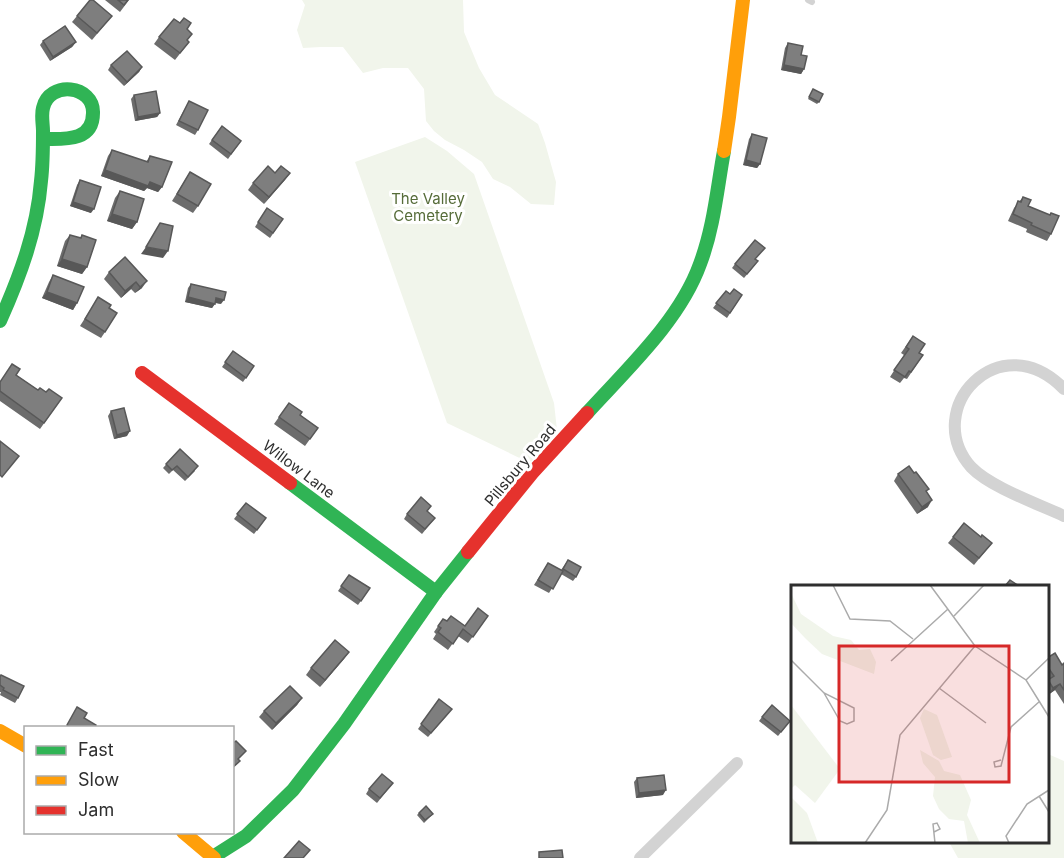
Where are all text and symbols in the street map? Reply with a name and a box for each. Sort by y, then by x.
park label: The Valley Cemetery [391,189,465,225]
street label: Pillsbury Road [480,420,560,510]
street label: Willow Lane [259,436,339,502]
inset map [791,585,1049,843]
legend [24,726,234,834]
text: Fast [78,739,114,760]
text: Slow [78,769,119,790]
text: Jam [78,799,114,820]

